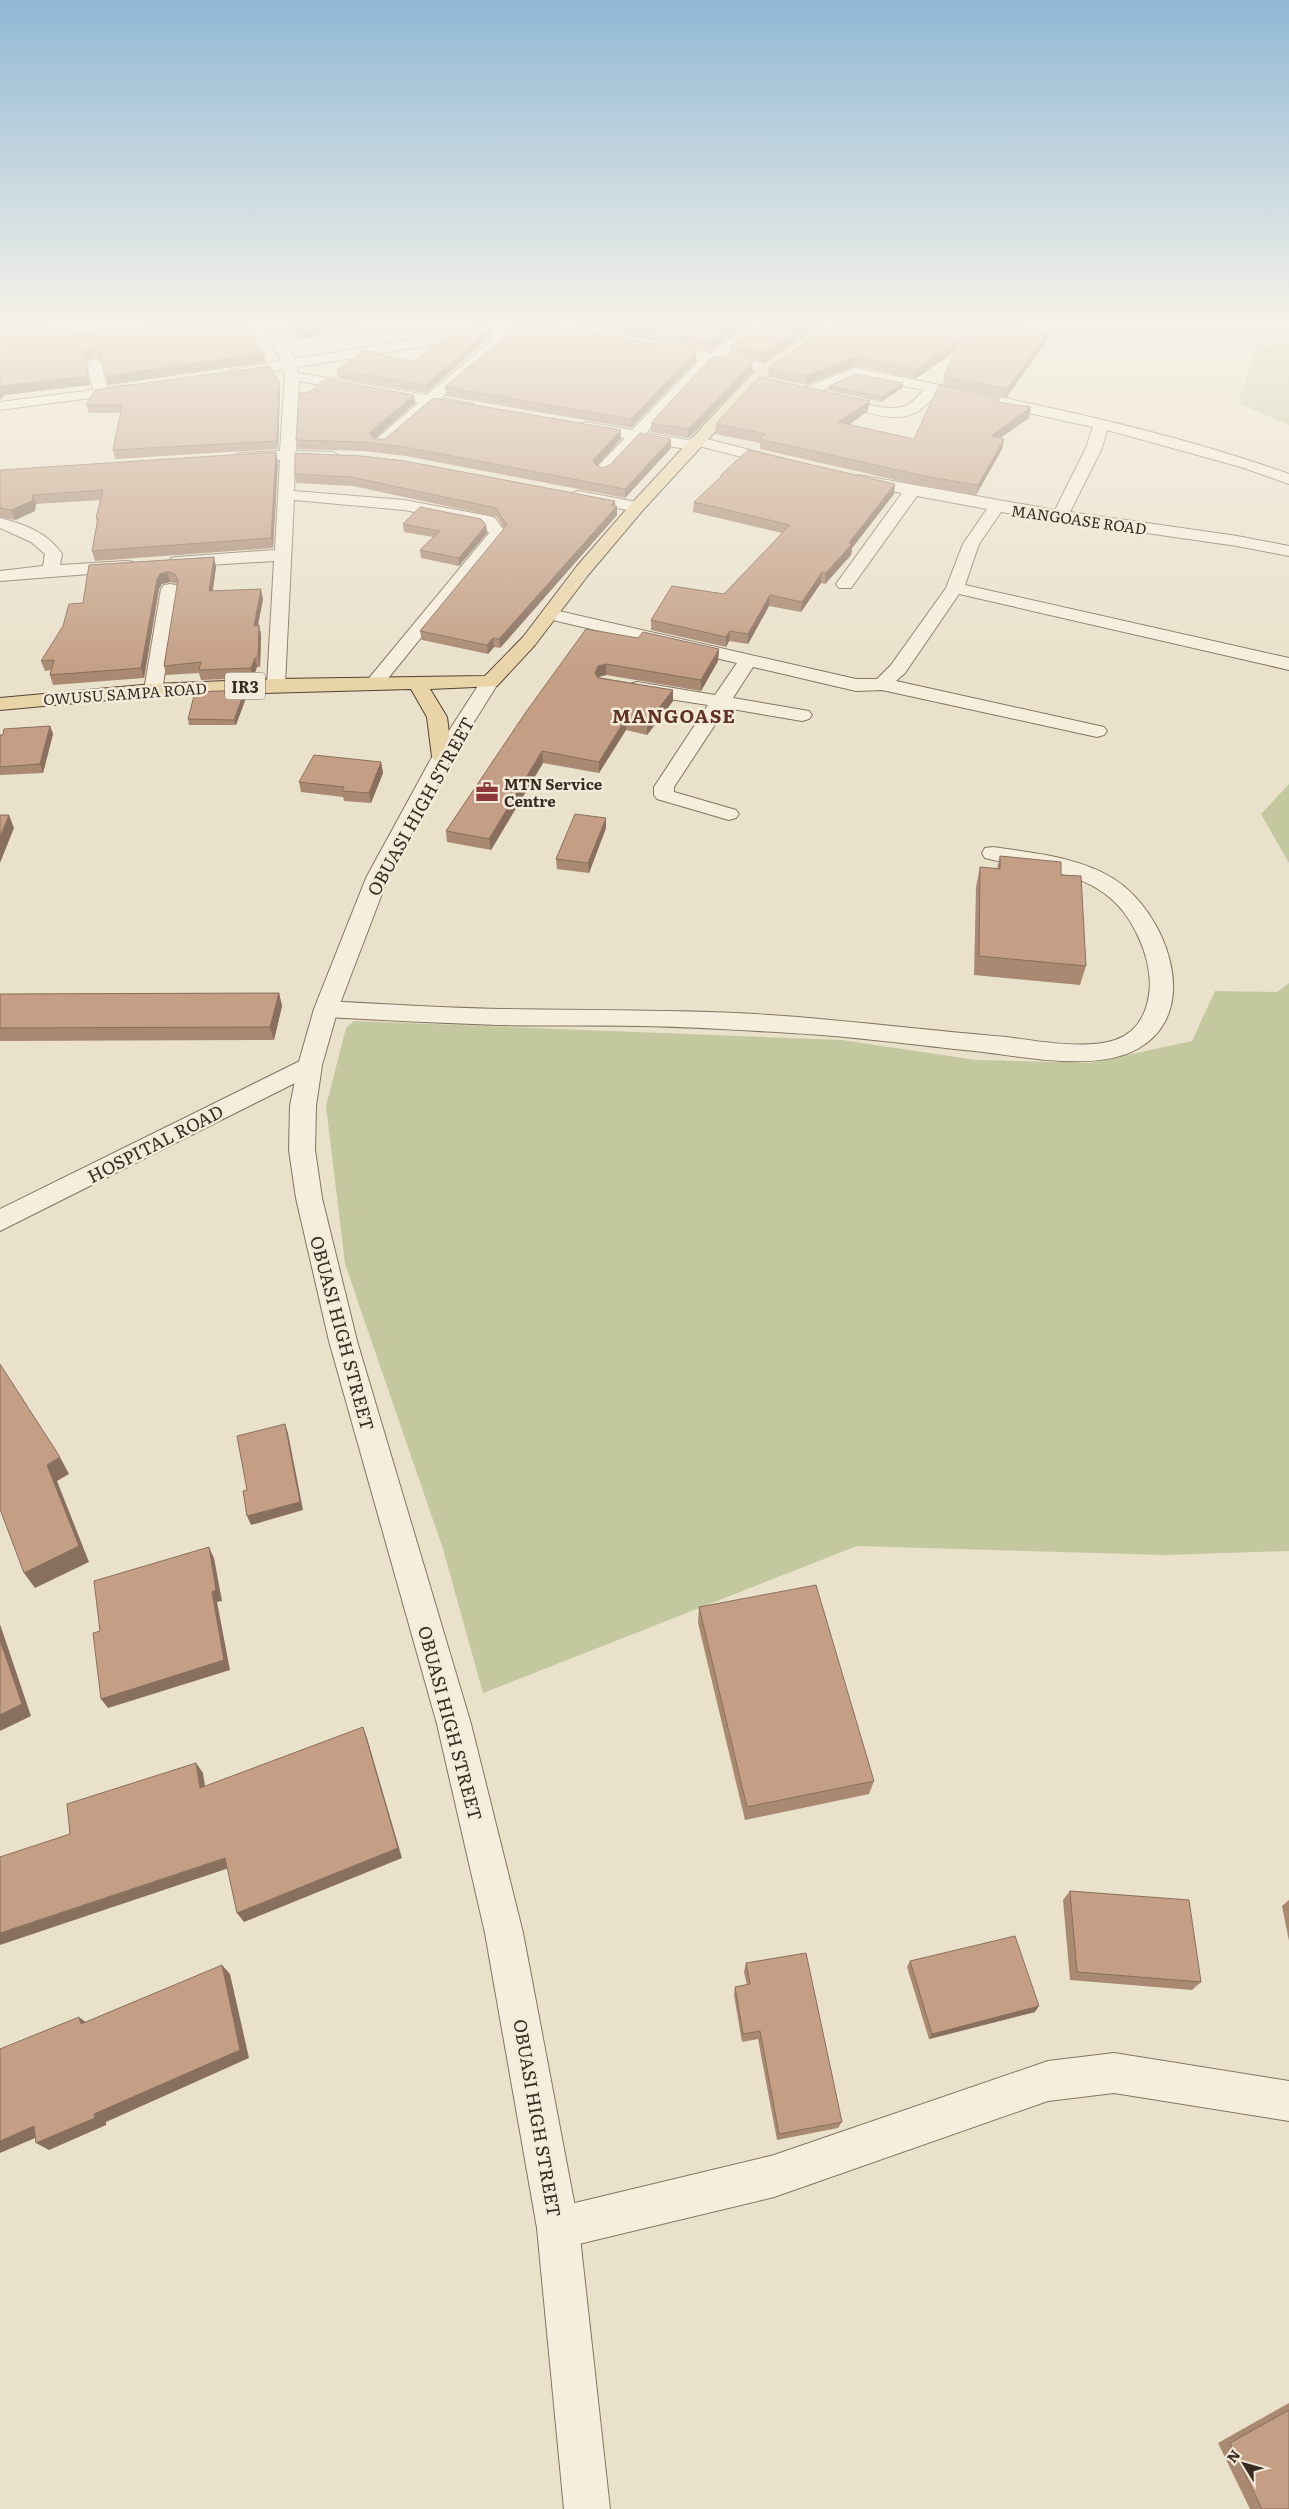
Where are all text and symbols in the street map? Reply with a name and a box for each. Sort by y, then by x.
street label: MANGOASE ROAD [1010,498,1148,540]
road number: IR3 [225,672,265,699]
street label: OWUSU SAMPA ROAD [42,676,208,710]
district label: MANGOASE [612,701,736,729]
street label: OBUASI HIGH STREET [360,712,480,900]
place label: MTN Service Centre [504,772,603,812]
office icon: MTN Service Centre [474,779,500,805]
street label: HOSPITAL ROAD [82,1097,228,1189]
street label: OBUASI HIGH STREET [304,1233,382,1433]
street label: OBUASI HIGH STREET [412,1623,490,1823]
street label: OBUASI HIGH STREET [507,2017,569,2219]
north arrow [1219,2439,1269,2489]
text: N [1221,2445,1244,2466]

